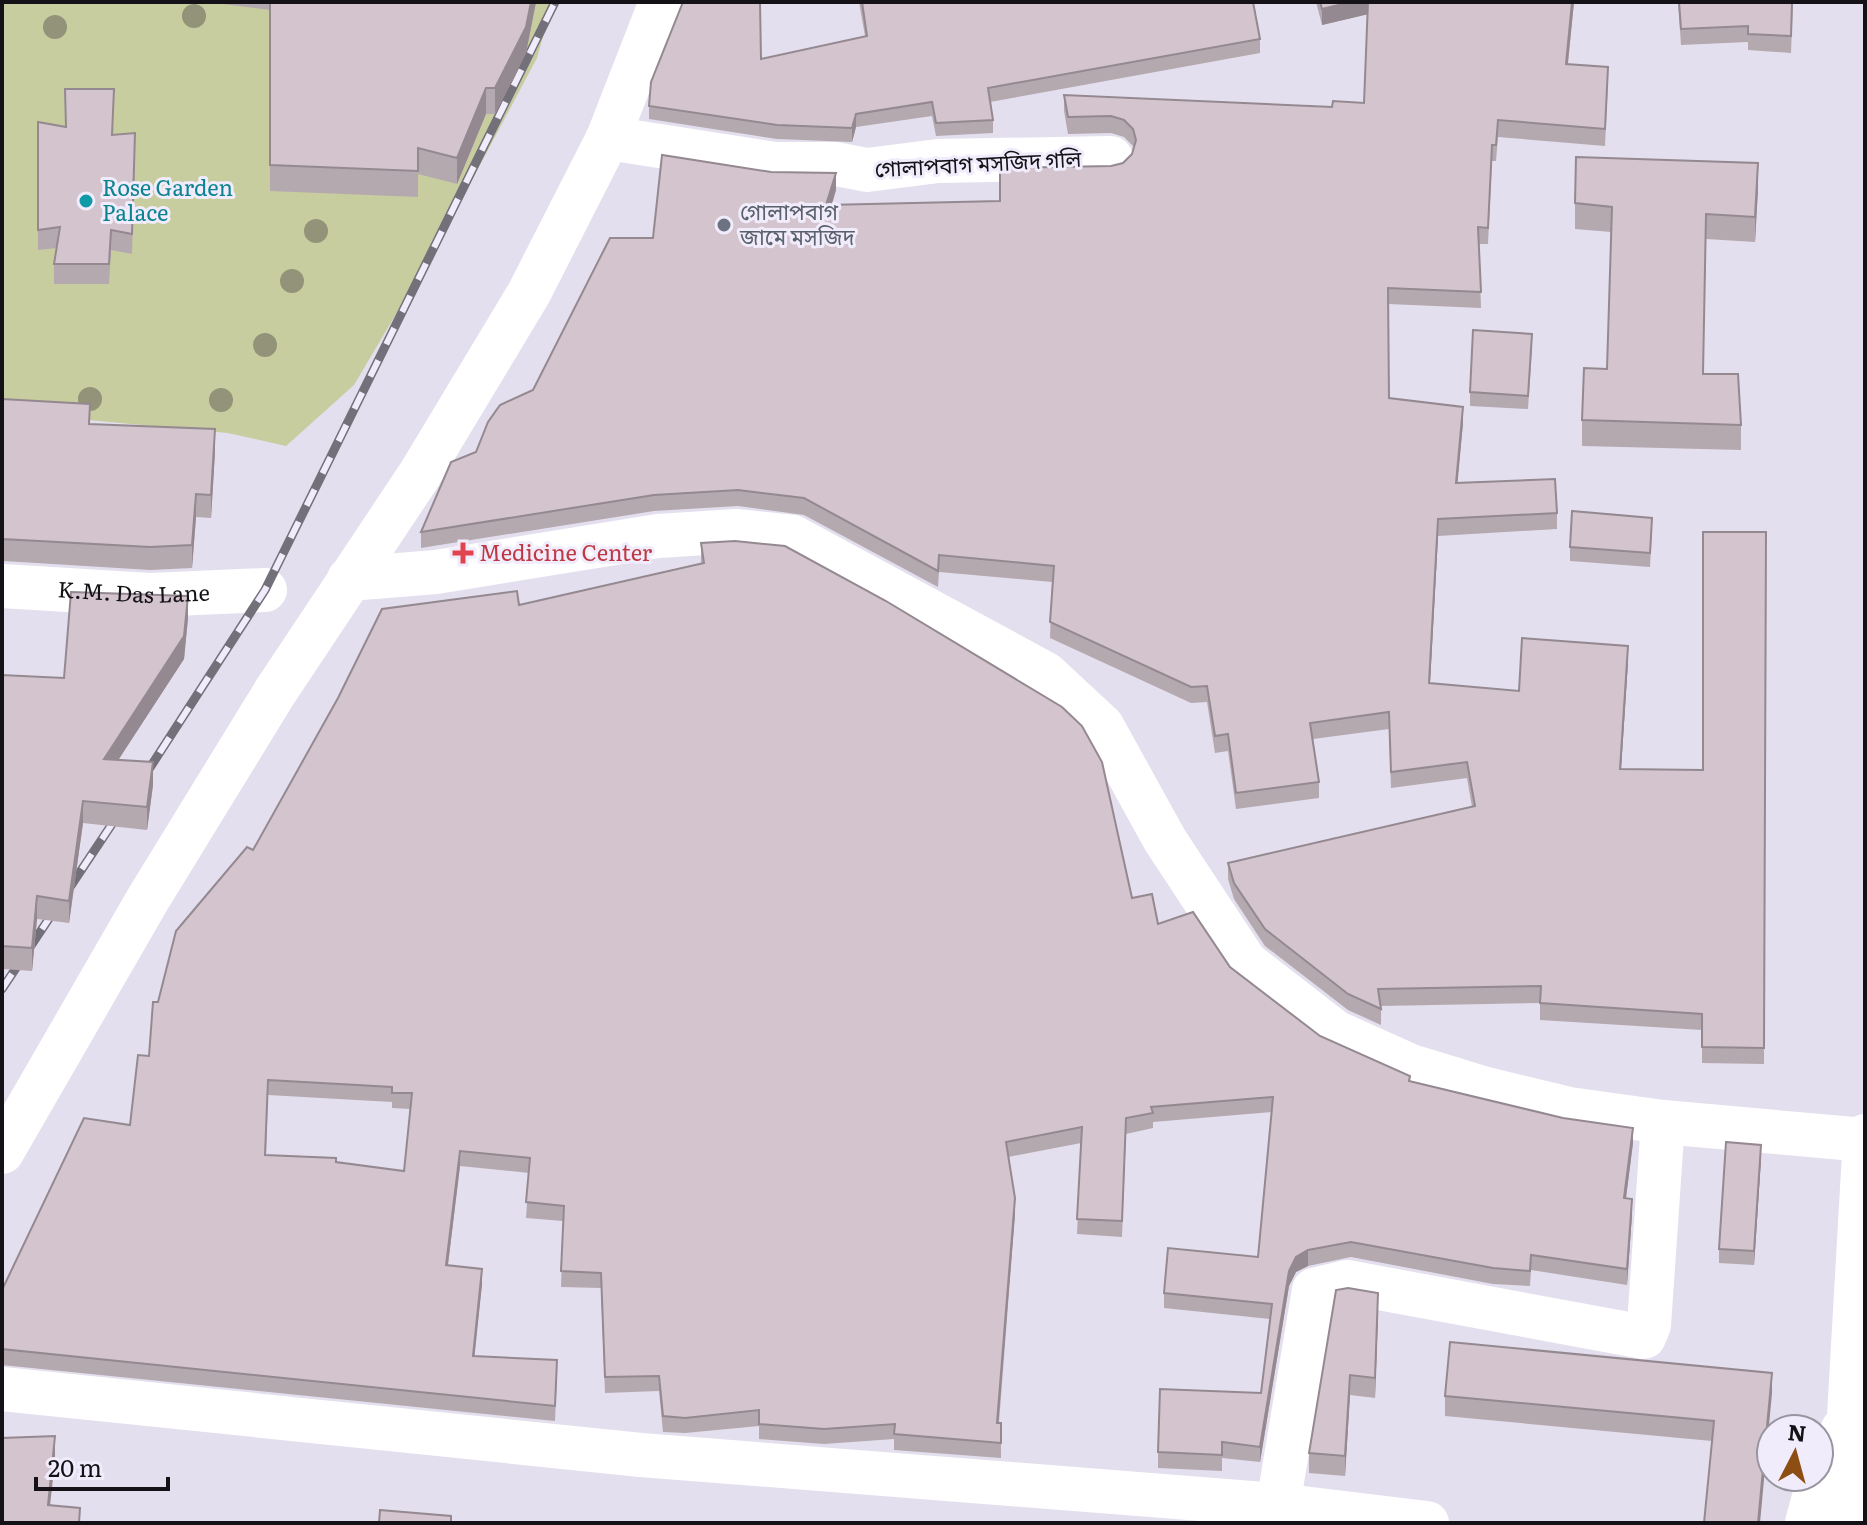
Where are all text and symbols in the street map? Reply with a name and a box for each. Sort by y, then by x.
street label: গোলাপবাগ মসজিদ গলি [874,141,1083,184]
place label: Rose Garden Palace [102,170,233,228]
marker: Rose Garden Palace [77,192,95,210]
place label: গোলাপবাগ জামে মসজিদ [739,194,856,252]
marker: গোলাপবাগ জামে মসজিদ [715,216,733,234]
place label: Medicine Center [479,535,653,568]
marker: Medicine Center [454,544,472,562]
street label: K.M. Das Lane [57,571,210,610]
north arrow [1755,1413,1835,1493]
text: N [1786,1414,1808,1449]
scale bar [36,1441,168,1491]
text: 20 m [48,1449,102,1484]

